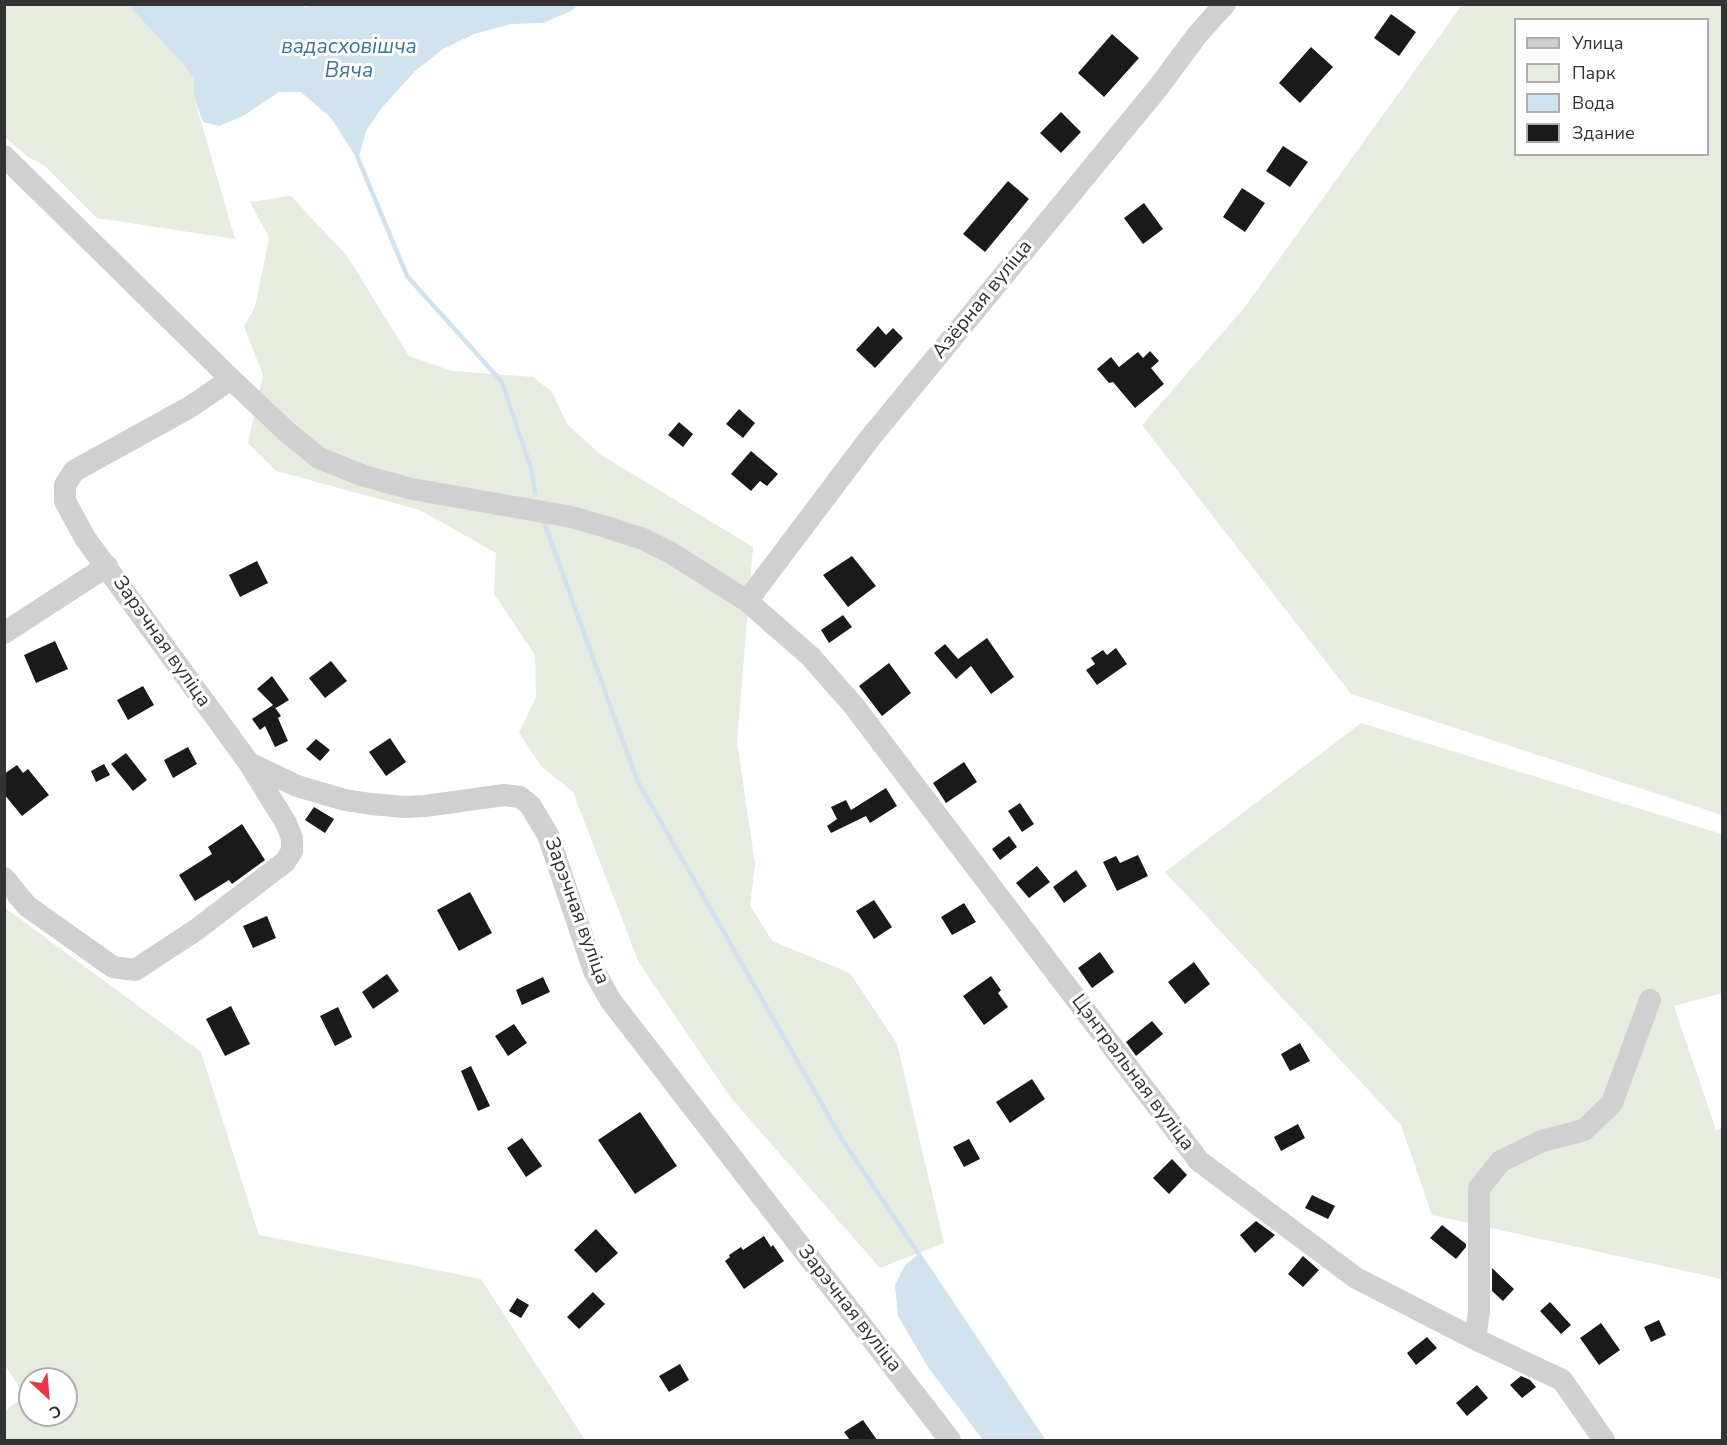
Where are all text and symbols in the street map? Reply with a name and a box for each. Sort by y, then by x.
legend [1514,18,1709,156]
text: Улица [1572,31,1623,55]
water label: вадасховішча Вяча [281,35,417,85]
text: Парк [1572,61,1615,85]
text: Вода [1572,91,1615,115]
text: Здание [1572,121,1635,145]
street label: Азёрная вуліца [928,236,1038,364]
street label: Зарэчная вуліца [107,572,215,712]
street label: Зарэчная вуліца [538,834,614,988]
street label: Цэнтральная вуліца [1065,990,1199,1156]
street label: Зарэчная вуліца [792,1241,906,1377]
north arrow [18,1367,78,1427]
text: С [45,1399,65,1424]

